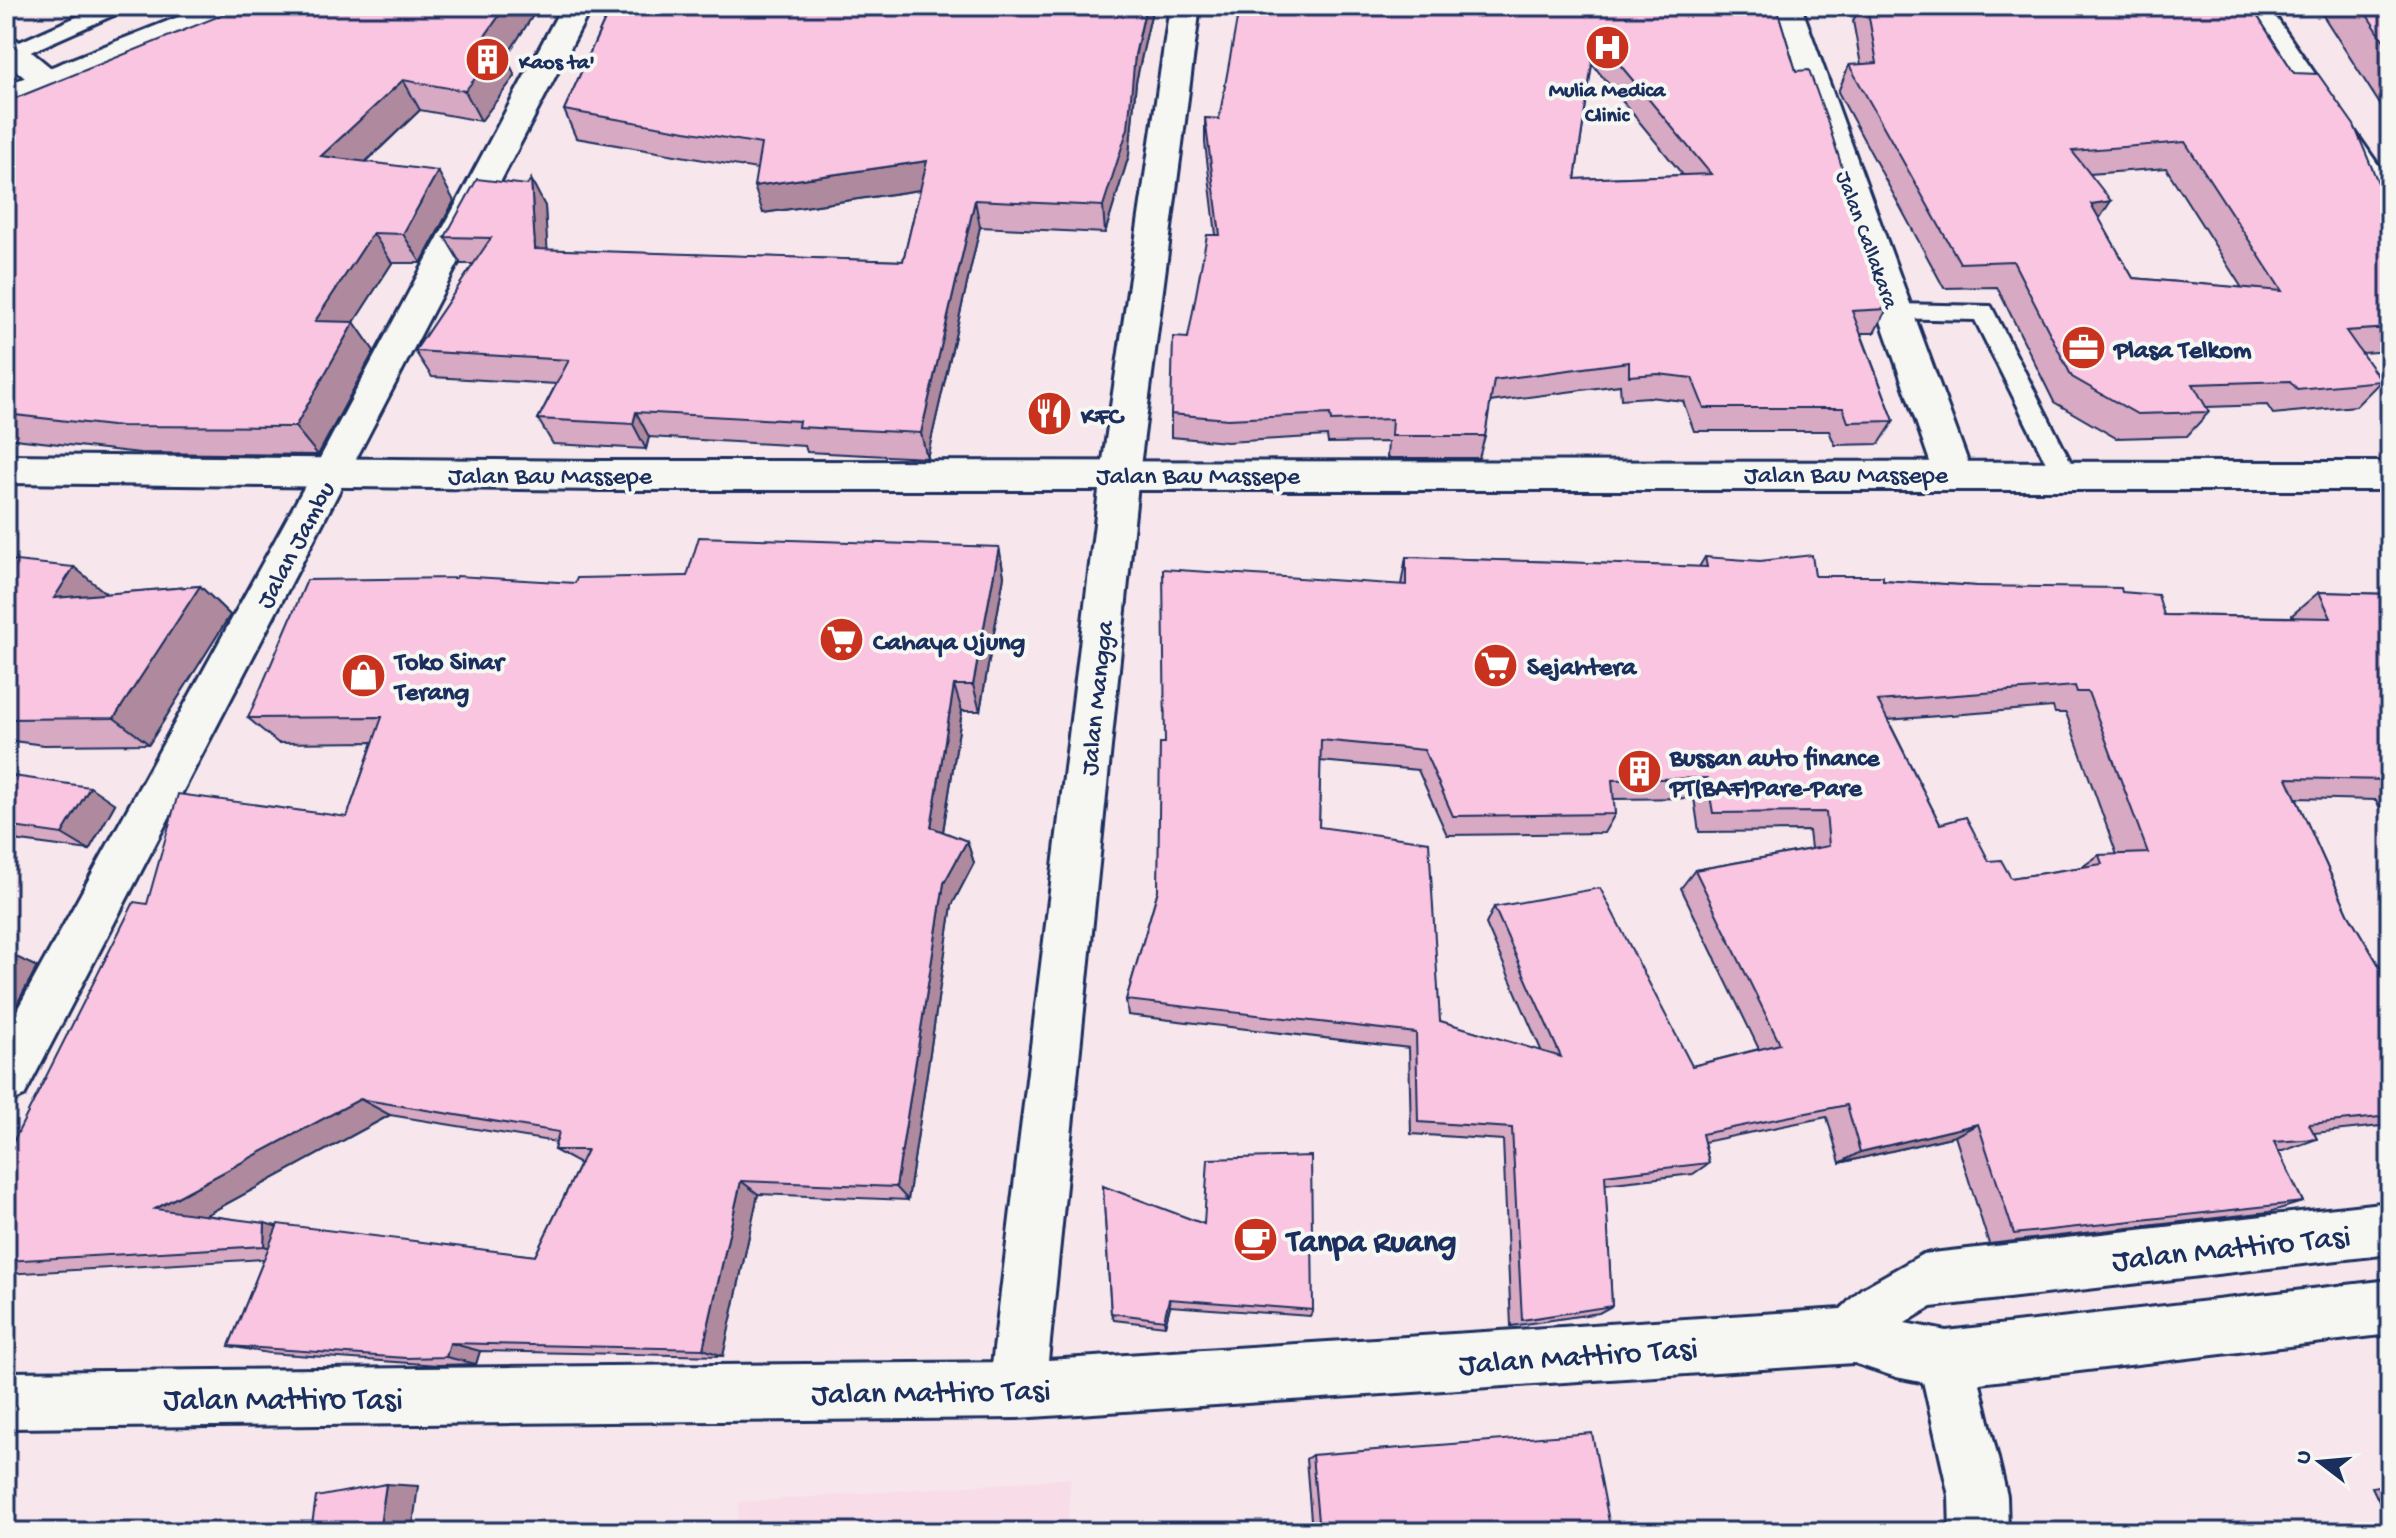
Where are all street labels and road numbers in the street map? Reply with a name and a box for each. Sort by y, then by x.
street label: Jalan Callakara [1828,168,1902,314]
street label: Jalan Bau Massepe [1744,462,1949,493]
street label: Jalan Bau Massepe [448,463,653,494]
street label: Jalan Bau Massepe [1096,463,1301,494]
street label: Jalan Jambu [252,477,344,615]
street label: Jalan Mangga [1076,618,1123,778]
street label: Jalan Mattiro Tasi [2110,1220,2353,1282]
street label: Jalan Mattiro Tasi [1457,1332,1699,1386]
street label: Jalan Mattiro Tasi [811,1374,1051,1416]
street label: Jalan Mattiro Tasi [163,1383,403,1421]

